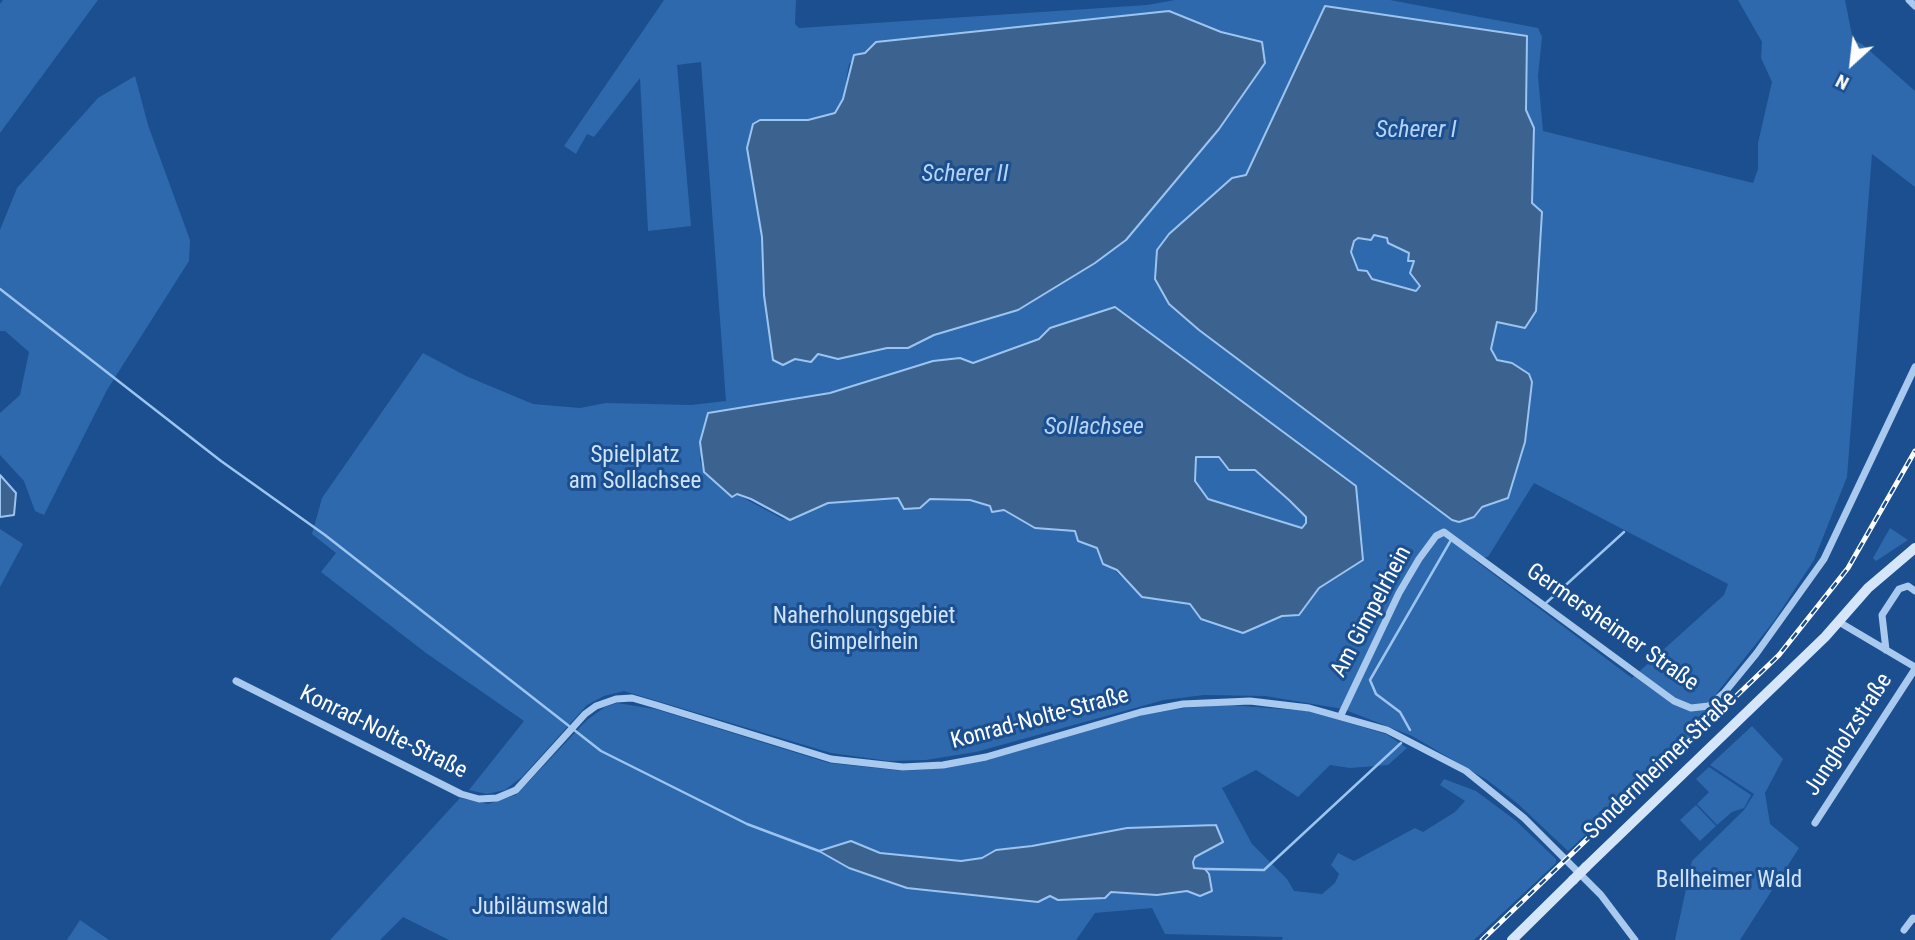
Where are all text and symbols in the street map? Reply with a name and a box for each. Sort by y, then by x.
north arrow [1817,28,1887,98]
text: N [1832,69,1853,95]
water label: Scherer I [1375,117,1457,145]
water label: Scherer II [922,161,1008,189]
water label: Sollachsee [1044,414,1144,442]
park label: Spielplatz am Sollachsee [569,442,701,496]
street label: Am Gimpelrhein [1326,542,1418,682]
street label: Germersheimer Straße [1521,558,1703,698]
park label: Naherholungsgebiet Gimpelrhein [773,603,955,657]
street label: Jungholzstraße [1799,669,1899,801]
street label: Konrad-Nolte-Straße [295,680,471,786]
street label: Konrad-Nolte-Straße [948,682,1132,756]
street label: Sondernheimer Straße [1579,686,1743,846]
park label: Bellheimer Wald [1656,867,1802,895]
park label: Jubiläumswald [472,894,608,922]

